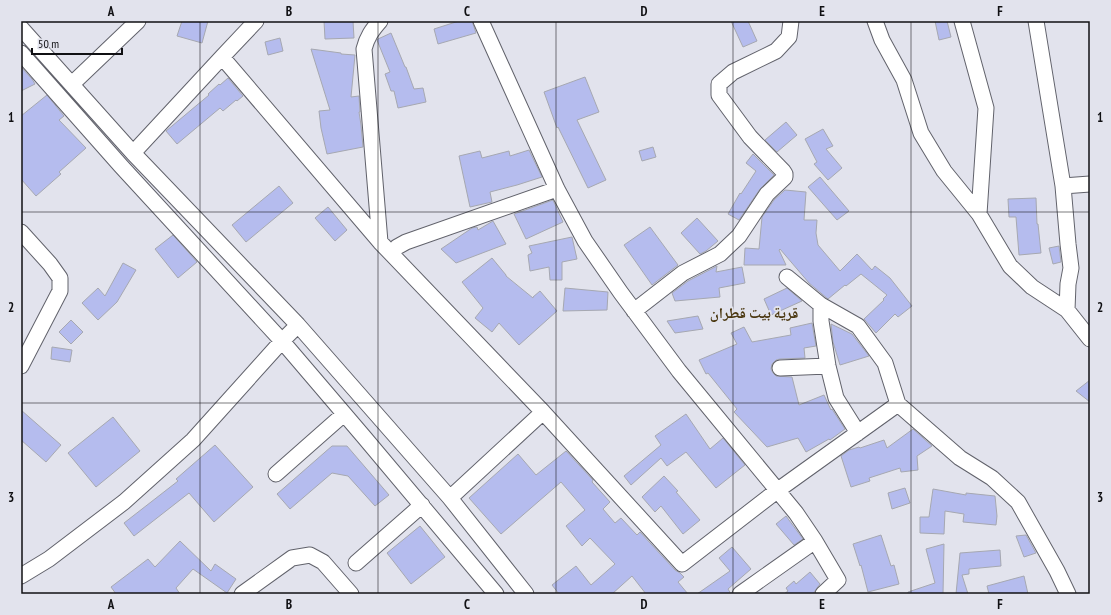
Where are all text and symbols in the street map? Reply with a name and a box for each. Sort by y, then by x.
text: A [107,3,115,20]
text: B [286,3,292,20]
text: C [464,3,470,20]
text: D [641,3,648,20]
text: E [819,3,825,20]
text: F [997,3,1003,20]
scale bar [32,30,122,56]
text: 50 m [38,36,59,51]
text: 1 [8,109,14,126]
text: 1 [1097,109,1103,126]
text: 2 [8,299,14,316]
text: 2 [1097,299,1103,316]
district label: قرية بيت قطران [710,303,798,322]
text: 3 [8,489,14,506]
text: 3 [1097,489,1103,506]
text: A [107,596,115,613]
text: B [286,596,292,613]
text: C [464,596,470,613]
text: D [641,596,648,613]
text: E [819,596,825,613]
text: F [997,596,1003,613]

